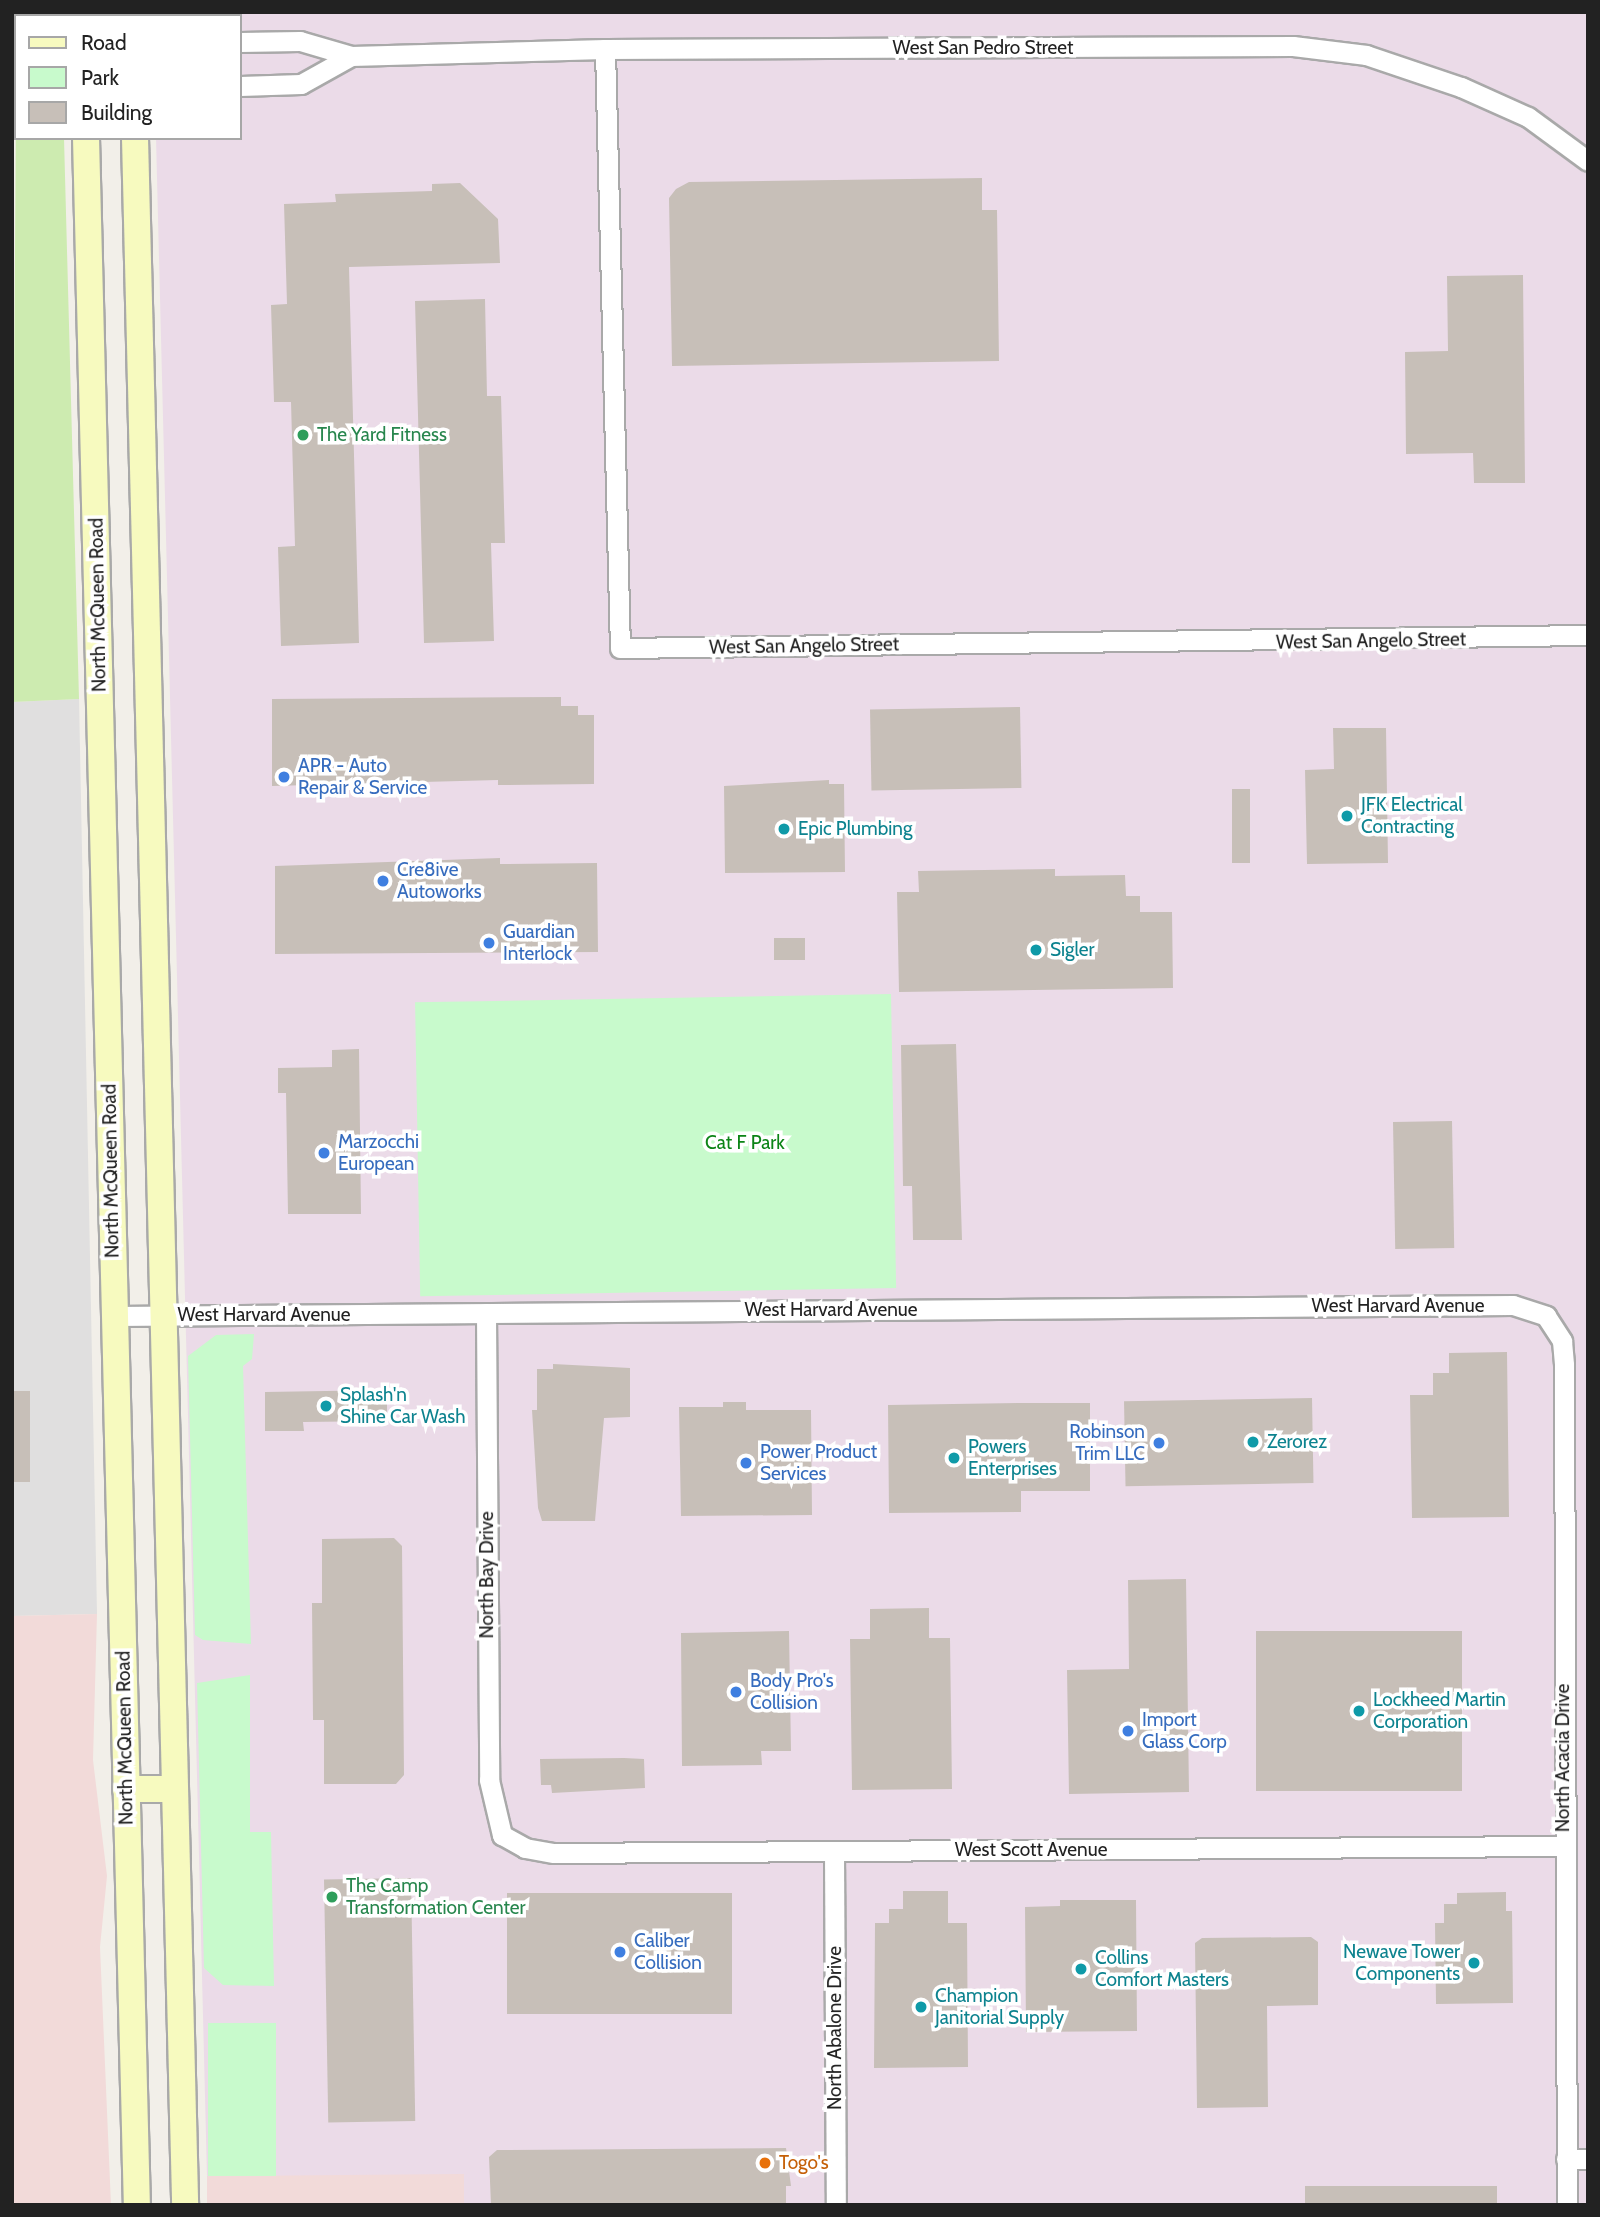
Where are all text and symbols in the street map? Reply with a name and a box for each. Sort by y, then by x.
legend [14,14,242,140]
text: Road [81,30,127,55]
street label: West San Pedro Street [893,37,1073,59]
text: Park [81,65,119,90]
text: Building [81,100,152,125]
place label: The Yard Fitness [317,424,447,446]
marker: The Yard Fitness [295,427,311,443]
street label: North McQueen Road [85,518,111,692]
street label: West San Angelo Street [1276,628,1466,654]
street label: West San Angelo Street [709,633,899,659]
place label: APR - Auto Repair & Service [298,755,427,799]
marker: APR - Auto Repair & Service [276,769,292,785]
place label: JFK Electrical Contracting [1361,794,1463,838]
marker: JFK Electrical Contracting [1339,808,1355,824]
place label: Epic Plumbing [798,818,912,840]
marker: Epic Plumbing [776,821,792,837]
place label: Cre8ive Autoworks [397,859,482,903]
marker: Cre8ive Autoworks [375,873,391,889]
place label: Guardian Interlock [503,921,575,965]
marker: Guardian Interlock [481,935,497,951]
place label: Sigler [1050,939,1095,961]
marker: Sigler [1028,942,1044,958]
street label: North McQueen Road [98,1084,124,1258]
place label: Marzocchi European [338,1131,419,1175]
park label: Cat F Park [705,1132,785,1154]
marker: Marzocchi European [316,1145,332,1161]
street label: West Harvard Avenue [1311,1295,1485,1317]
street label: West Harvard Avenue [744,1299,918,1321]
street label: West Harvard Avenue [177,1304,351,1326]
place label: Splash'n Shine Car Wash [340,1384,466,1428]
marker: Splash'n Shine Car Wash [318,1398,334,1414]
place label: Robinson Trim LLC [1069,1421,1145,1465]
place label: Zerorez [1267,1431,1327,1453]
marker: Zerorez [1245,1434,1261,1450]
marker: Robinson Trim LLC [1151,1435,1167,1451]
place label: Powers Enterprises [968,1436,1057,1480]
place label: Power Product Services [760,1441,877,1485]
marker: Powers Enterprises [946,1450,962,1466]
marker: Power Product Services [738,1455,754,1471]
street label: North Bay Drive [476,1511,498,1639]
street label: North McQueen Road [112,1651,138,1825]
place label: Body Pro's Collision [750,1670,834,1714]
marker: Body Pro's Collision [728,1684,744,1700]
street label: North Acacia Drive [1552,1684,1574,1832]
place label: Lockheed Martin Corporation [1373,1689,1506,1733]
marker: Lockheed Martin Corporation [1351,1703,1367,1719]
place label: Import Glass Corp [1142,1709,1227,1753]
marker: Import Glass Corp [1120,1723,1136,1739]
street label: West Scott Avenue [955,1839,1107,1861]
place label: The Camp Transformation Center [346,1875,526,1919]
marker: The Camp Transformation Center [324,1889,340,1905]
place label: Caliber Collision [634,1930,702,1974]
place label: Newave Tower Components [1343,1941,1460,1985]
marker: Caliber Collision [612,1944,628,1960]
street label: North Abalone Drive [824,1946,846,2110]
place label: Collins Comfort Masters [1095,1947,1229,1991]
marker: Newave Tower Components [1466,1955,1482,1971]
marker: Collins Comfort Masters [1073,1961,1089,1977]
place label: Champion Janitorial Supply [935,1985,1064,2029]
marker: Champion Janitorial Supply [913,1999,929,2015]
place label: Togo's [779,2152,829,2174]
marker: Togo's [757,2155,773,2171]

